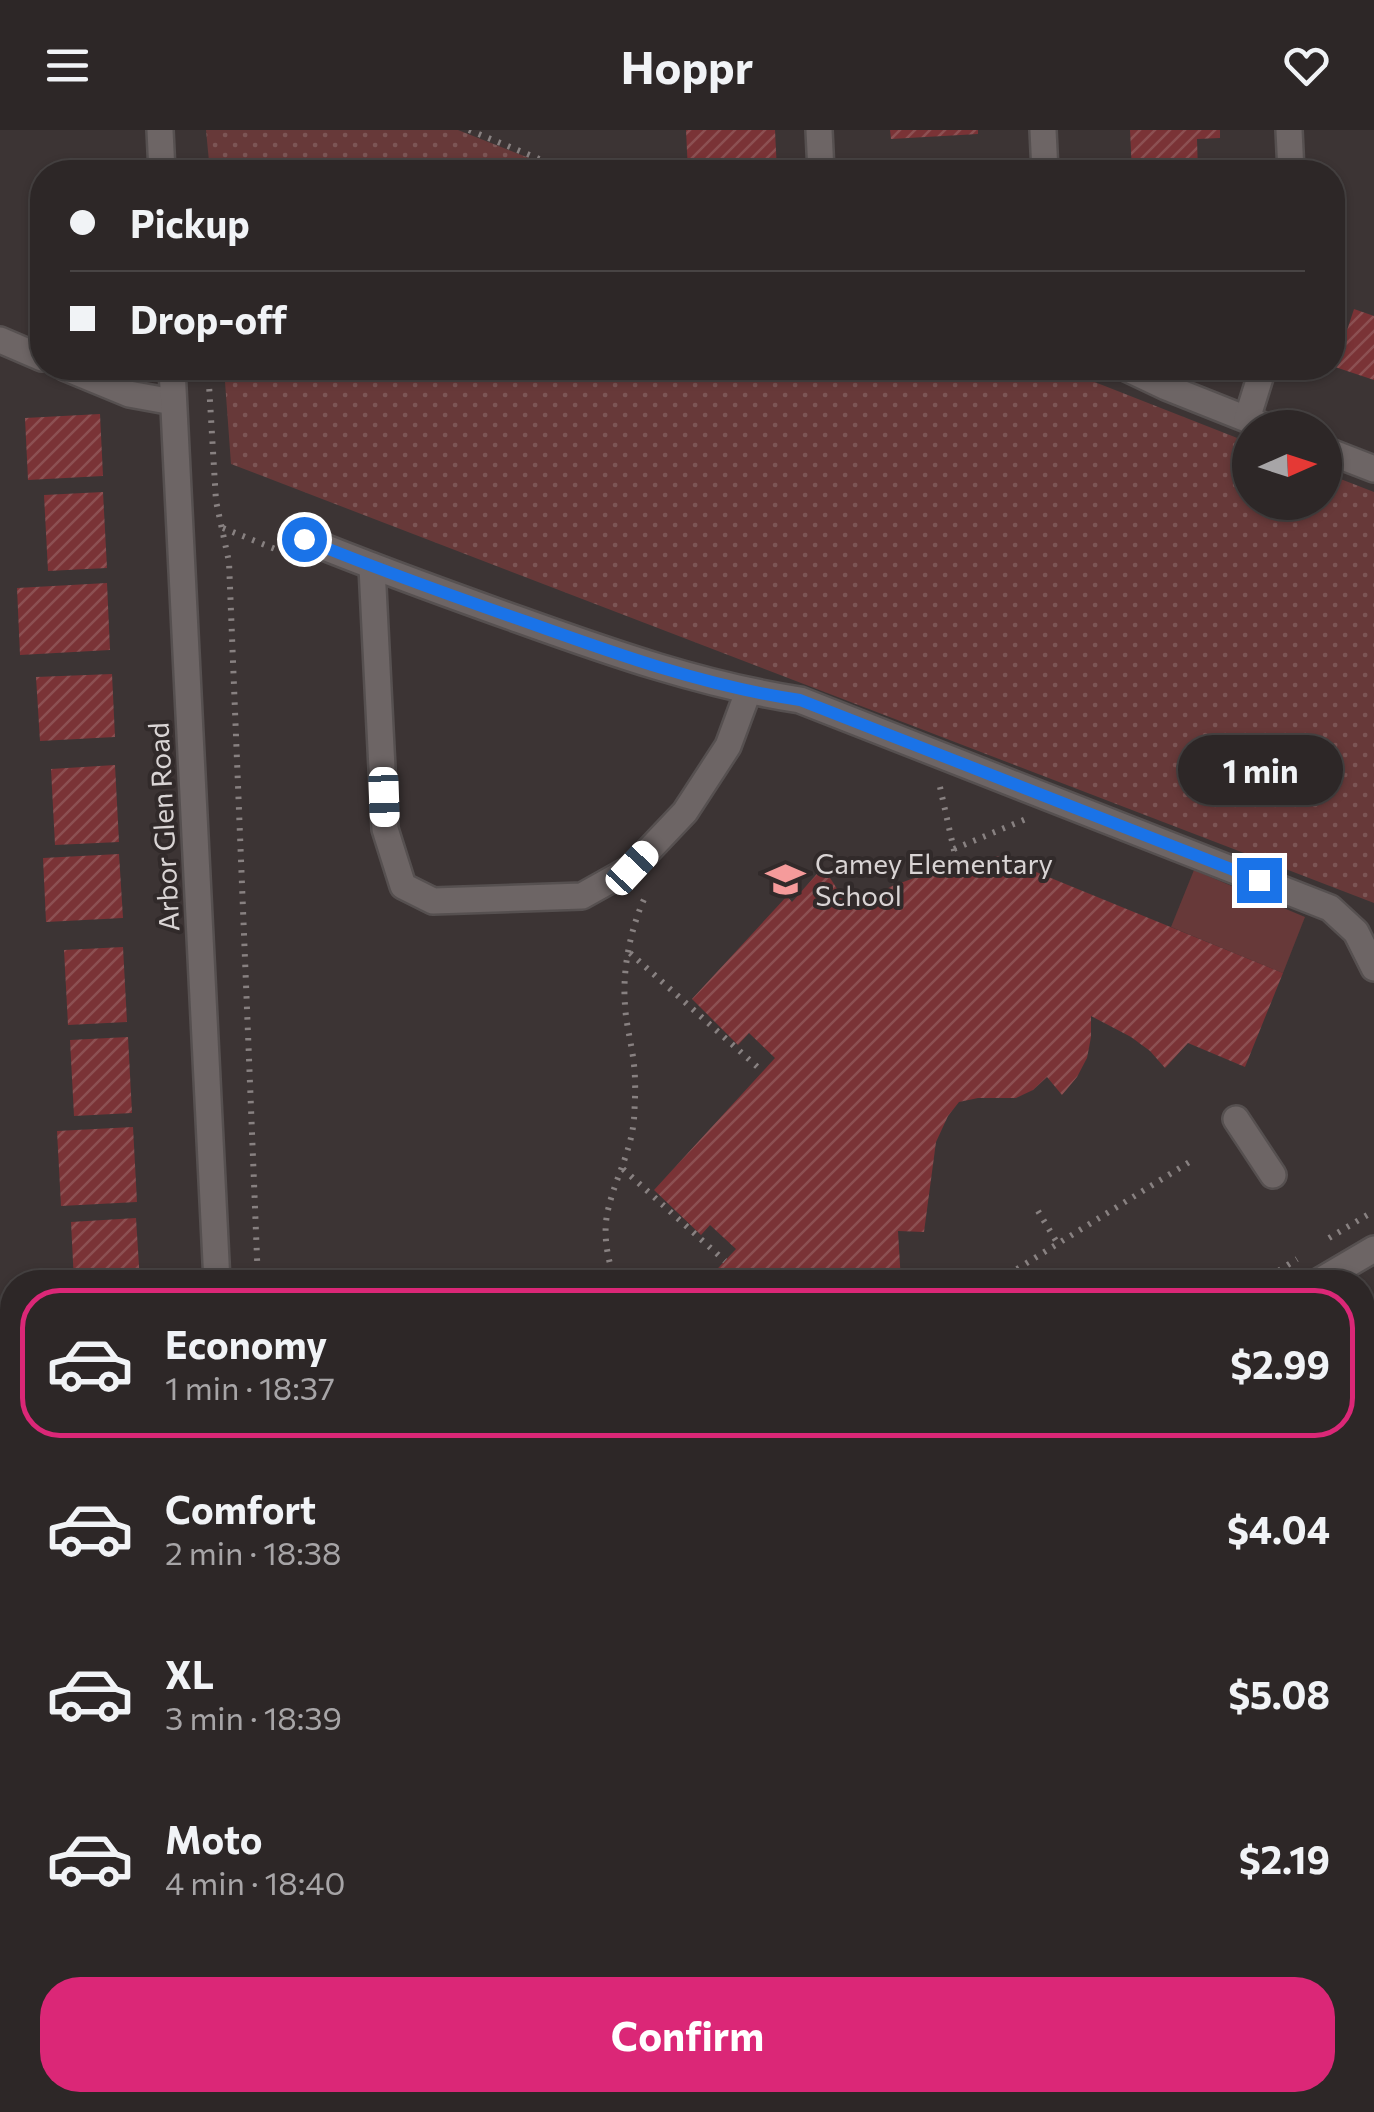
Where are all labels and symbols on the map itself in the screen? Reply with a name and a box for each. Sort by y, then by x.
north arrow [1232,410,1342,520]
route start [282,517,327,562]
street label: Arbor Glen Road [141,722,185,933]
callout: 1 min [1176,735,1342,805]
car [368,766,400,828]
car [601,836,663,900]
place label: Camey Elementary School [815,846,1053,912]
route end [1237,858,1282,903]
school or university icon: Camey Elementary School [764,859,806,901]

